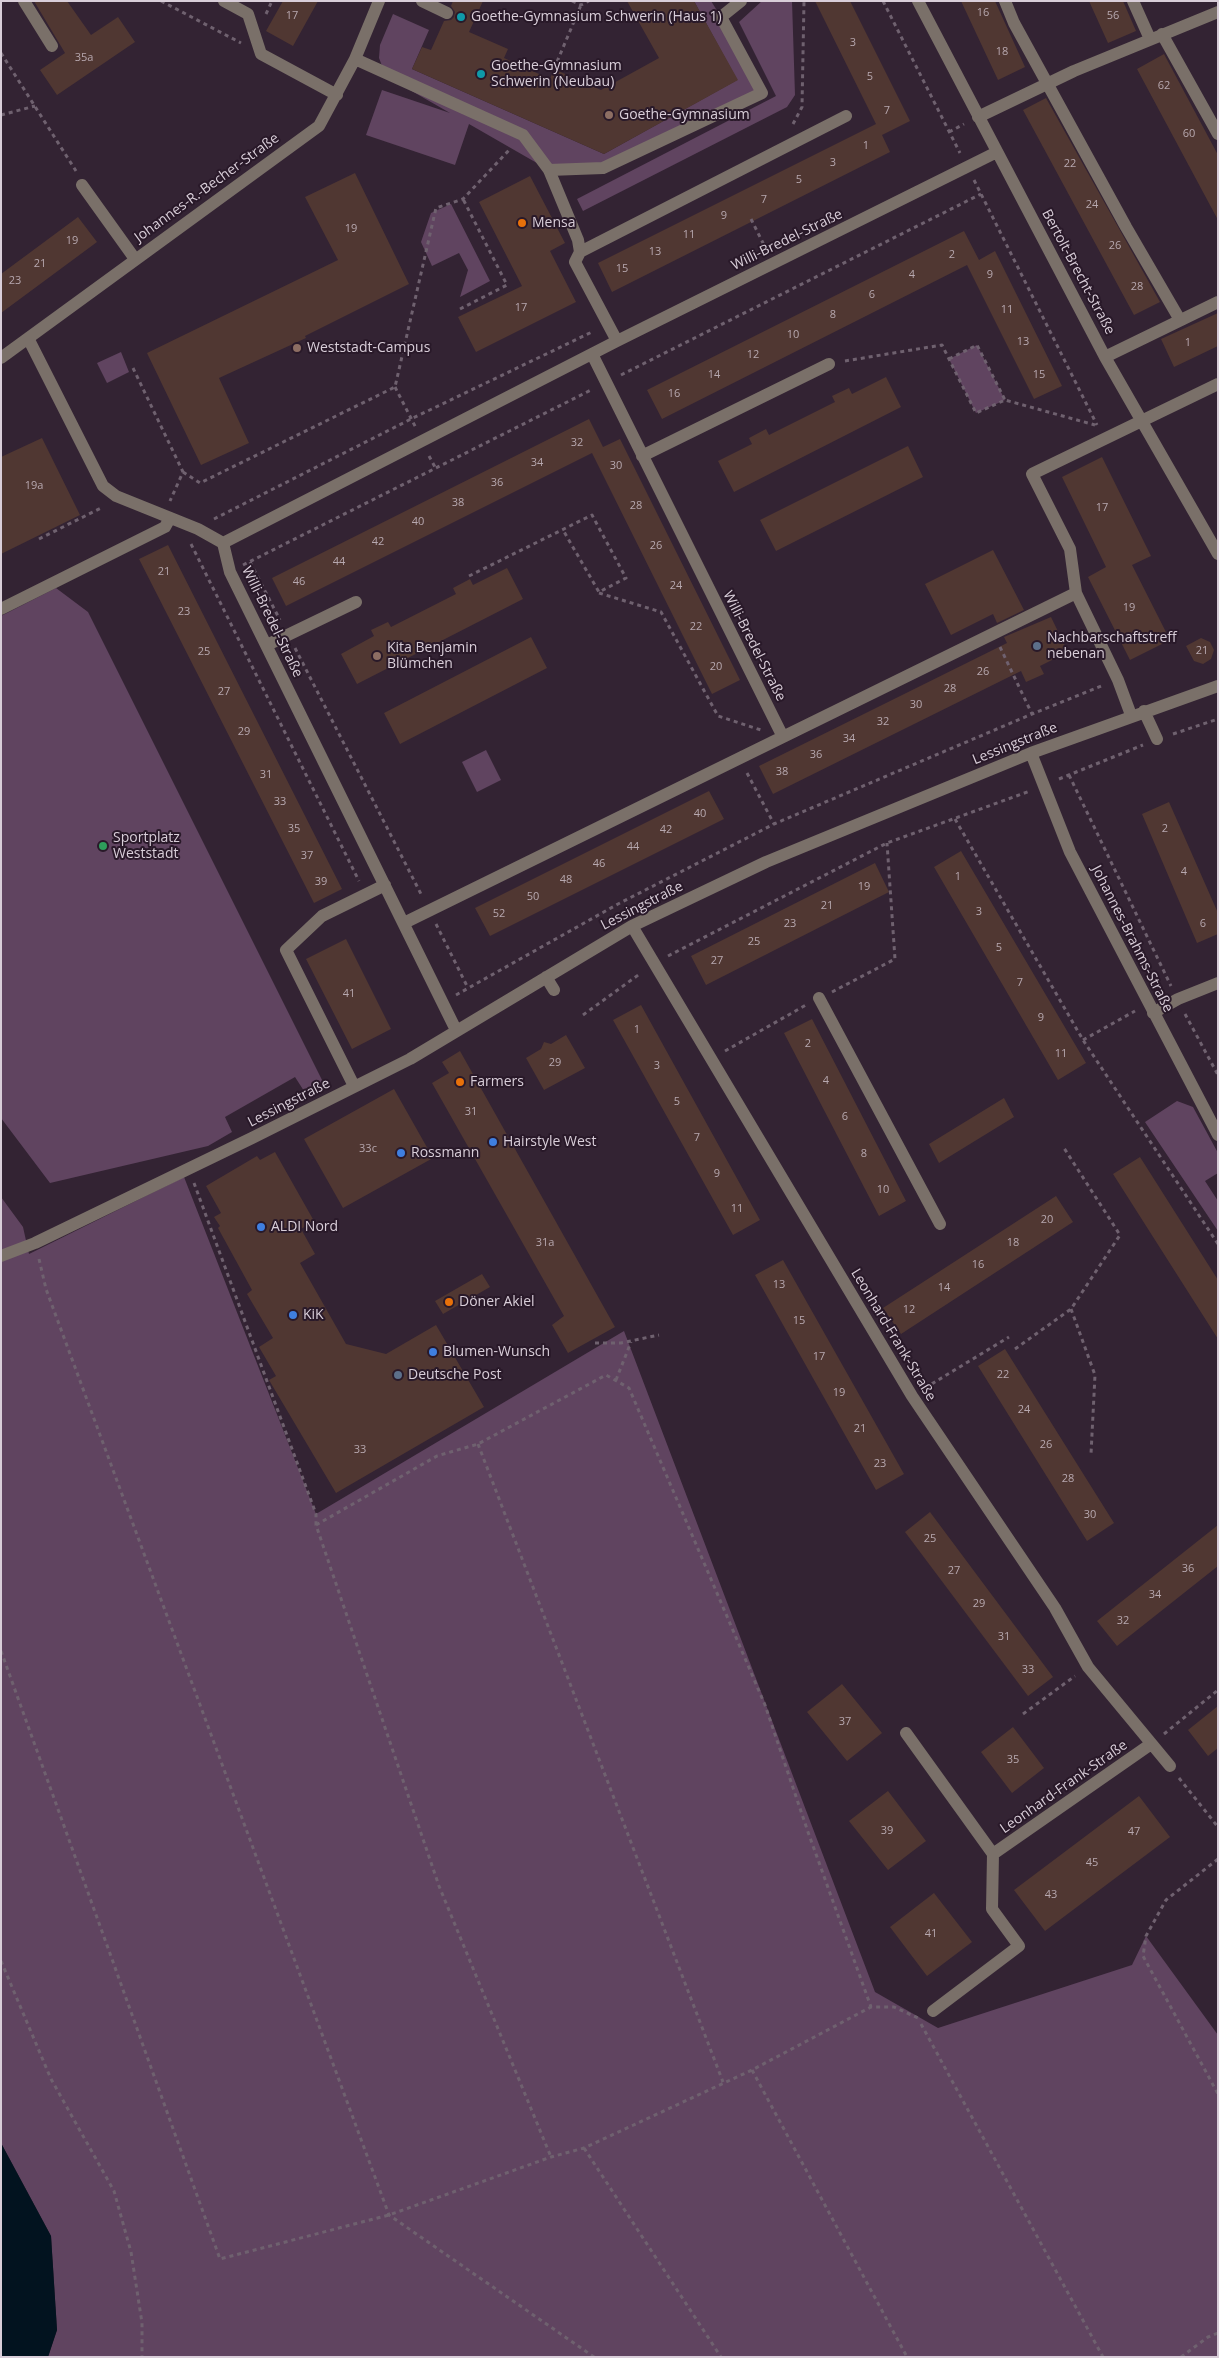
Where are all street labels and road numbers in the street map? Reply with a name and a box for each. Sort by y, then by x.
street label: Johannes-R.-Becher-Straße [131,130,283,246]
street label: Willi-Bredel-Straße [729,206,845,274]
street label: Bertolt-Brecht-Straße [1038,207,1118,337]
street label: Willi-Bredel-Straße [238,564,306,680]
street label: Willi-Bredel-Straße [719,588,789,704]
street label: Lessingstraße [970,719,1060,769]
street label: Johannes-Brahms-Straße [1088,863,1176,1015]
street label: Lessingstraße [598,878,686,934]
street label: Lessingstraße [245,1075,333,1131]
street label: Leonhard-Frank-Straße [847,1266,939,1404]
street label: Leonhard-Frank-Straße [997,1737,1131,1837]

